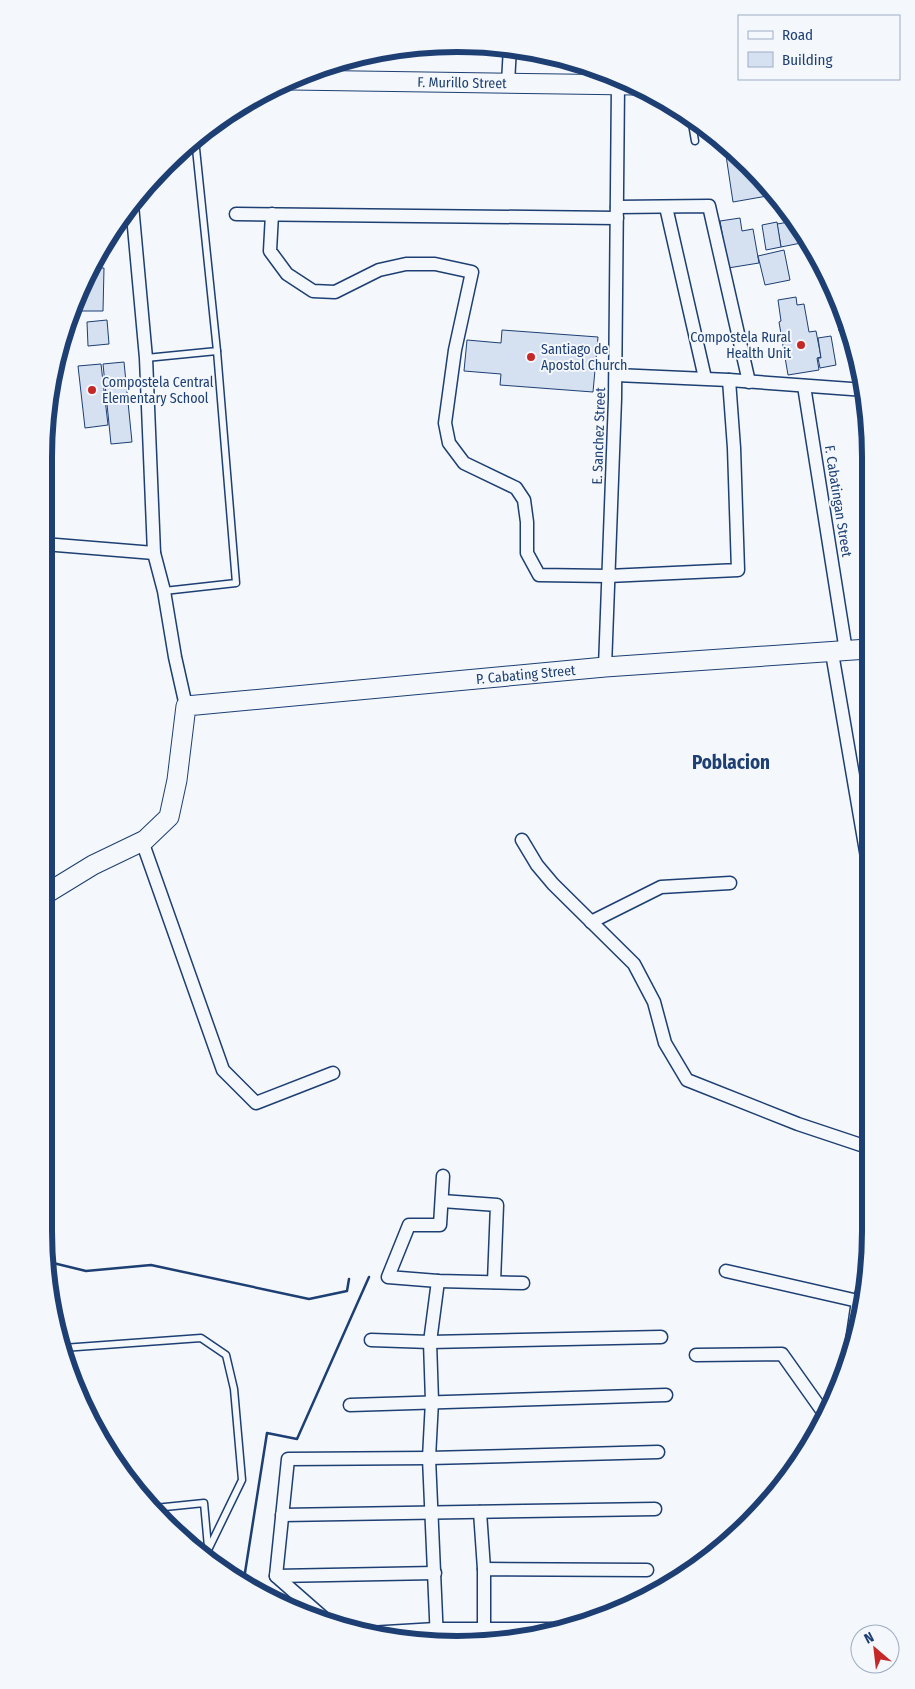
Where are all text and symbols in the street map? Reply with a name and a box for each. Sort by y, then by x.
legend [738,15,900,80]
text: Road [782,26,813,44]
text: Building [782,51,833,69]
street label: F. Murillo Street [417,73,507,92]
place label: Compostela Rural Health Unit [690,329,791,362]
marker: Compostela Rural Health Unit [795,339,807,351]
place label: Santiago de Apostol Church [541,341,627,374]
marker: Santiago de Apostol Church [525,351,537,363]
place label: Compostela Central Elementary School [102,374,214,407]
marker: Compostela Central Elementary School [86,384,98,396]
street label: E. Sanchez Street [589,387,609,485]
street label: F. Cabatingan Street [821,444,855,559]
street label: P. Cabating Street [475,661,577,687]
district label: Poblacion [692,751,770,774]
north arrow [850,1624,900,1674]
text: N [861,1628,877,1647]

